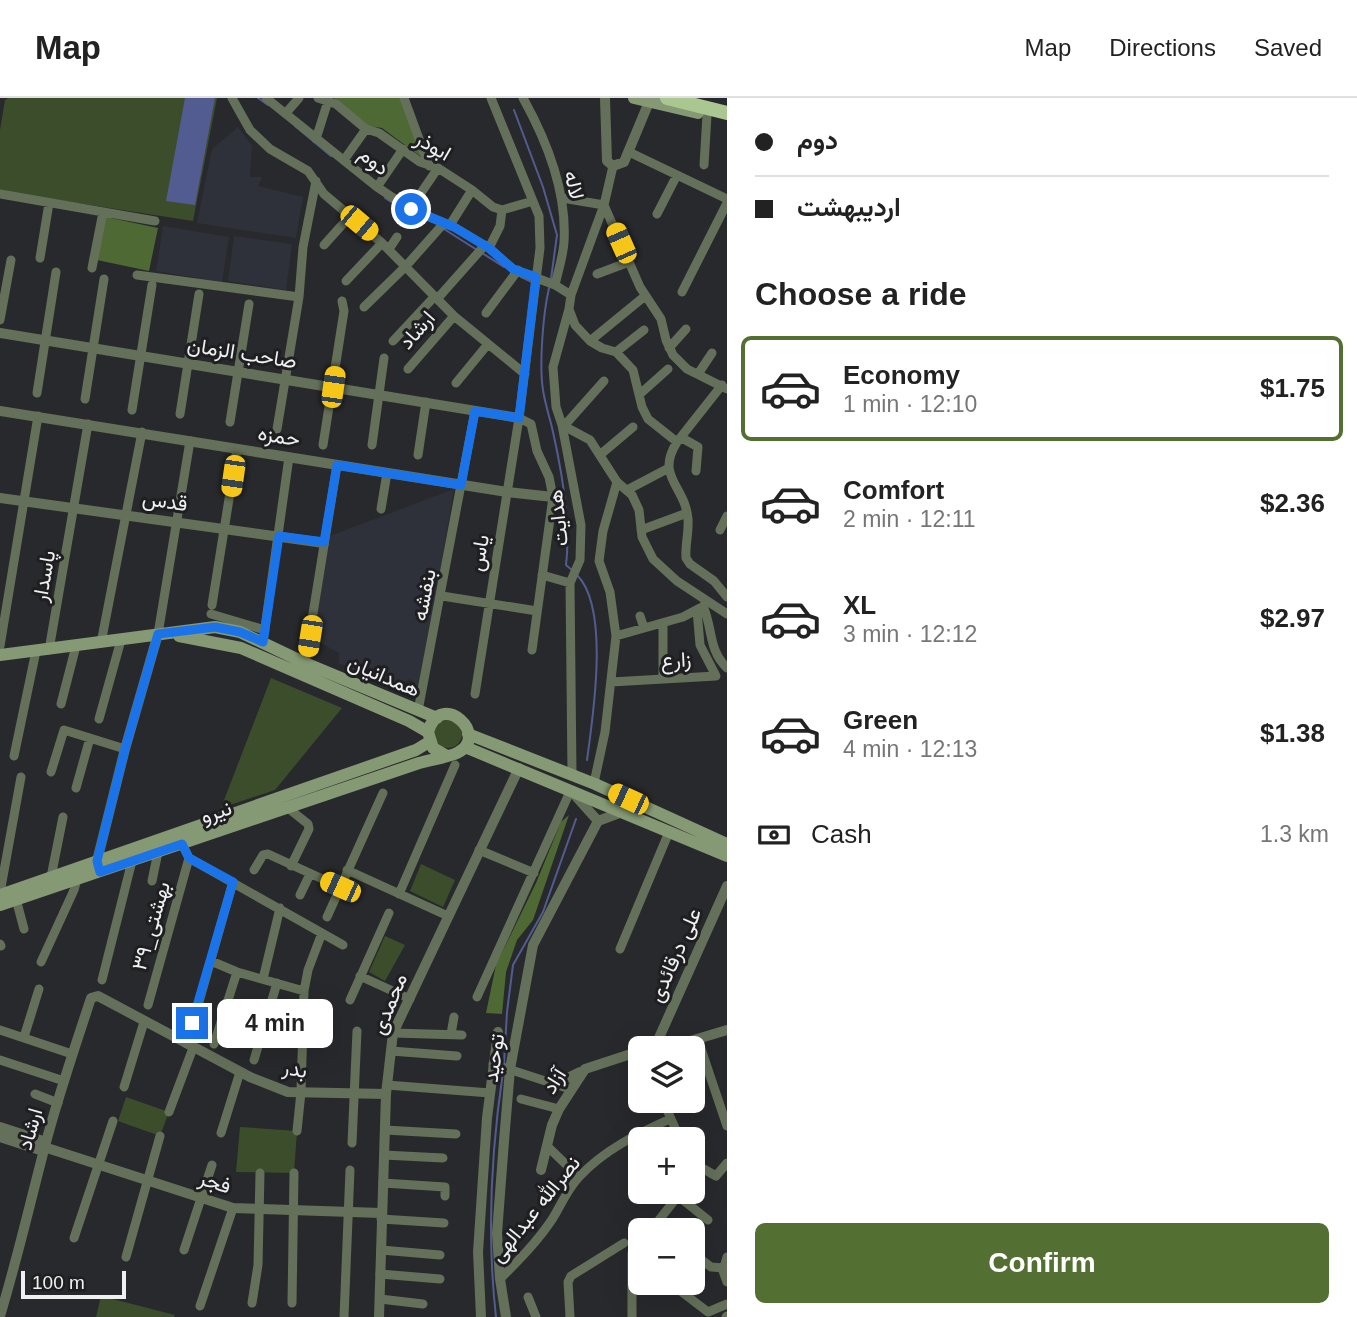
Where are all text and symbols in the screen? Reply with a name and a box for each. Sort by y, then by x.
text: Map [35,29,101,66]
text: Map [1025,34,1071,61]
text: Directions [1109,34,1216,61]
text: Saved [1254,34,1322,61]
text: دوم [797,125,838,155]
street label: ابوذر [409,126,455,167]
street label: دوم [353,142,394,182]
street label: لاله [560,168,589,202]
text: اردیبهشت [797,192,901,222]
route start [395,193,427,225]
car [337,201,382,245]
car [603,220,640,266]
text: Choose a ride [755,276,967,312]
street label: ارشاد [394,306,441,355]
street label: صاحب الزمان [185,332,299,375]
icon: car [759,357,822,420]
text: Economy [843,360,960,390]
car [320,365,347,409]
text: $1.75 [1260,373,1325,403]
text: 1 min · 12:10 [843,391,977,417]
street label: حمزه [256,421,302,452]
car [220,454,247,498]
icon: car [759,472,822,535]
text: Comfort [843,475,944,505]
street label: قدس [141,486,189,516]
text: $2.36 [1260,488,1325,518]
street label: هدایت [543,489,573,547]
text: 2 min · 12:11 [843,506,976,532]
street label: یاس [464,533,494,573]
street label: پاسدار [28,548,62,605]
street label: بنفشه [407,567,441,623]
icon: car [759,587,822,650]
text: XL [843,590,876,620]
text: $2.97 [1260,603,1325,633]
car [297,614,324,658]
text: 3 min · 12:12 [843,621,977,647]
street label: زارع [660,647,692,675]
street label: همدانیان [344,650,424,702]
icon: car [759,702,822,765]
text: Green [843,705,918,735]
text: $1.38 [1260,718,1325,748]
text: 4 min · 12:13 [843,736,977,762]
car [605,781,652,817]
street label: نیرو [197,796,235,829]
icon: cash [755,816,793,854]
text: Cash [811,819,872,849]
text: 1.3 km [1260,821,1329,847]
car [317,869,364,905]
street label: ۳۹_بهشتی [127,879,176,973]
street label: علی درقائدی [644,904,707,1006]
street label: محمدی [366,970,412,1038]
callout: 4 min [216,998,332,1048]
route end [176,1007,208,1039]
text: 4 min [245,1010,305,1036]
street label: توحید [479,1032,510,1084]
map controls [628,1036,705,1295]
button: layers [628,1036,705,1113]
street label: بدر [280,1055,309,1084]
street label: آزاد [537,1062,573,1099]
street label: ارشاد [13,1105,48,1153]
button: + [628,1127,705,1204]
street label: نصرالله عبدالهی [484,1150,586,1268]
street label: فجر [195,1165,234,1199]
button: − [628,1218,705,1295]
button: Confirm [755,1223,1329,1303]
scale bar [21,1268,126,1300]
text: 100 m [32,1272,85,1293]

